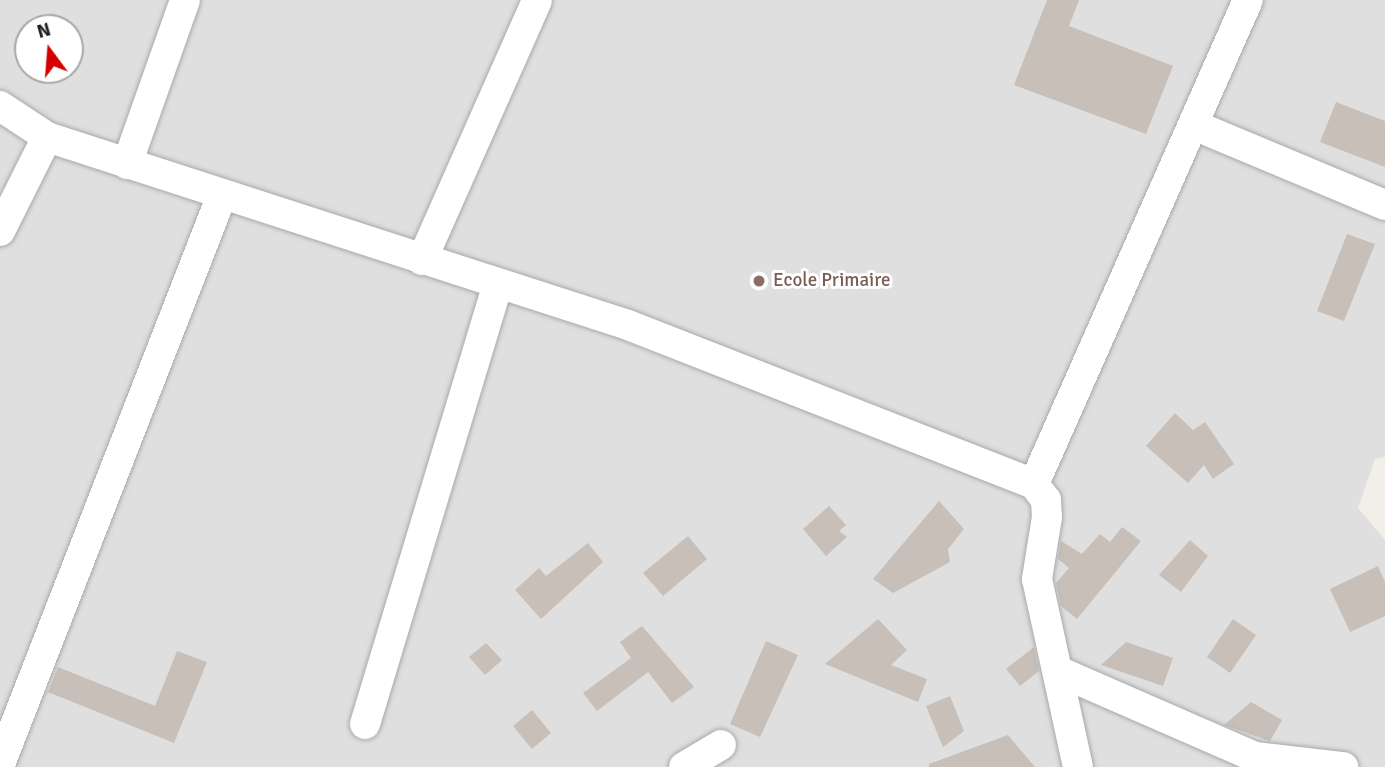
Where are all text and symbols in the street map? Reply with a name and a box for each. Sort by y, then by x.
north arrow [14,14,84,84]
text: N [34,17,53,44]
place label: Ecole Primaire [773,270,890,292]
marker: Ecole Primaire [751,273,767,289]

